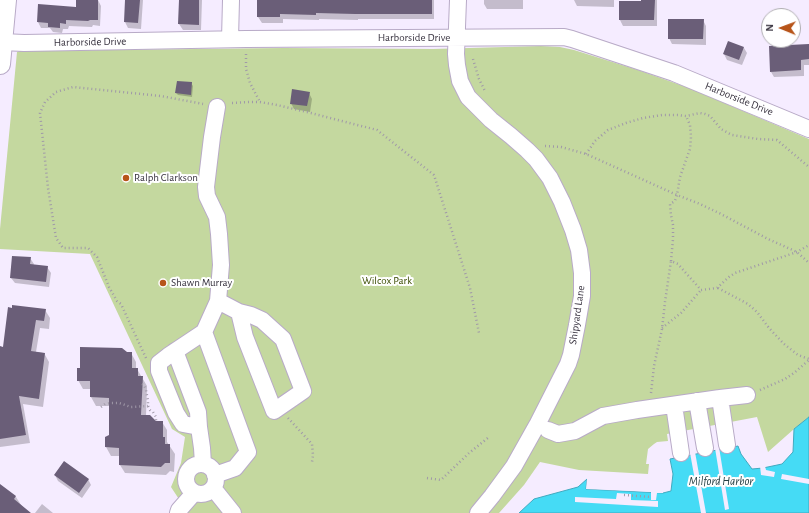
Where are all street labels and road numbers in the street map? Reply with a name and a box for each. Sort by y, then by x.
street label: Harborside Drive [378,31,450,45]
street label: Harborside Drive [54,35,126,49]
street label: Harborside Drive [703,79,775,119]
street label: Shipyard Lane [566,284,588,346]

